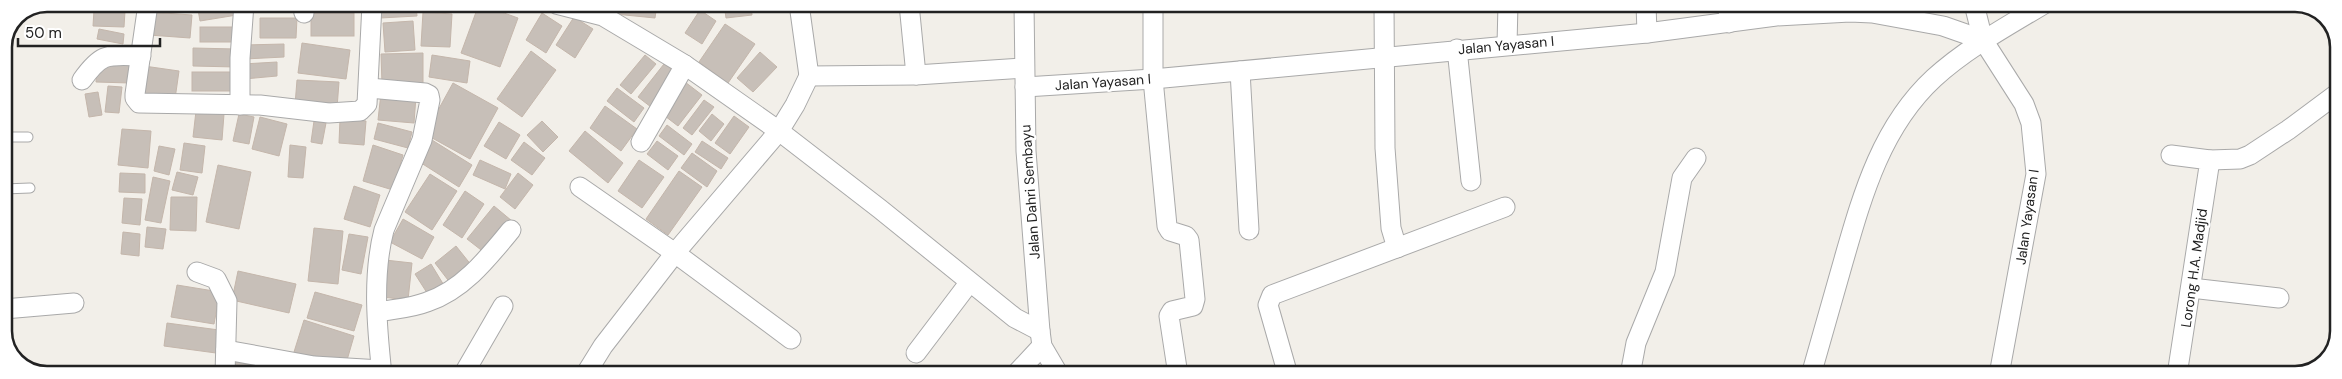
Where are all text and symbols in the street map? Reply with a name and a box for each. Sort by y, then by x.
scale bar [18,15,160,47]
text: 50 m [25,23,62,43]
street label: Jalan Yayasan I [1457,32,1555,58]
street label: Jalan Yayasan I [1054,70,1152,94]
street label: Jalan Dahri Sembayu [1016,124,1044,260]
street label: Jalan Yayasan I [2011,168,2043,266]
street label: Lorong H.A. Madjid [2177,207,2211,329]

